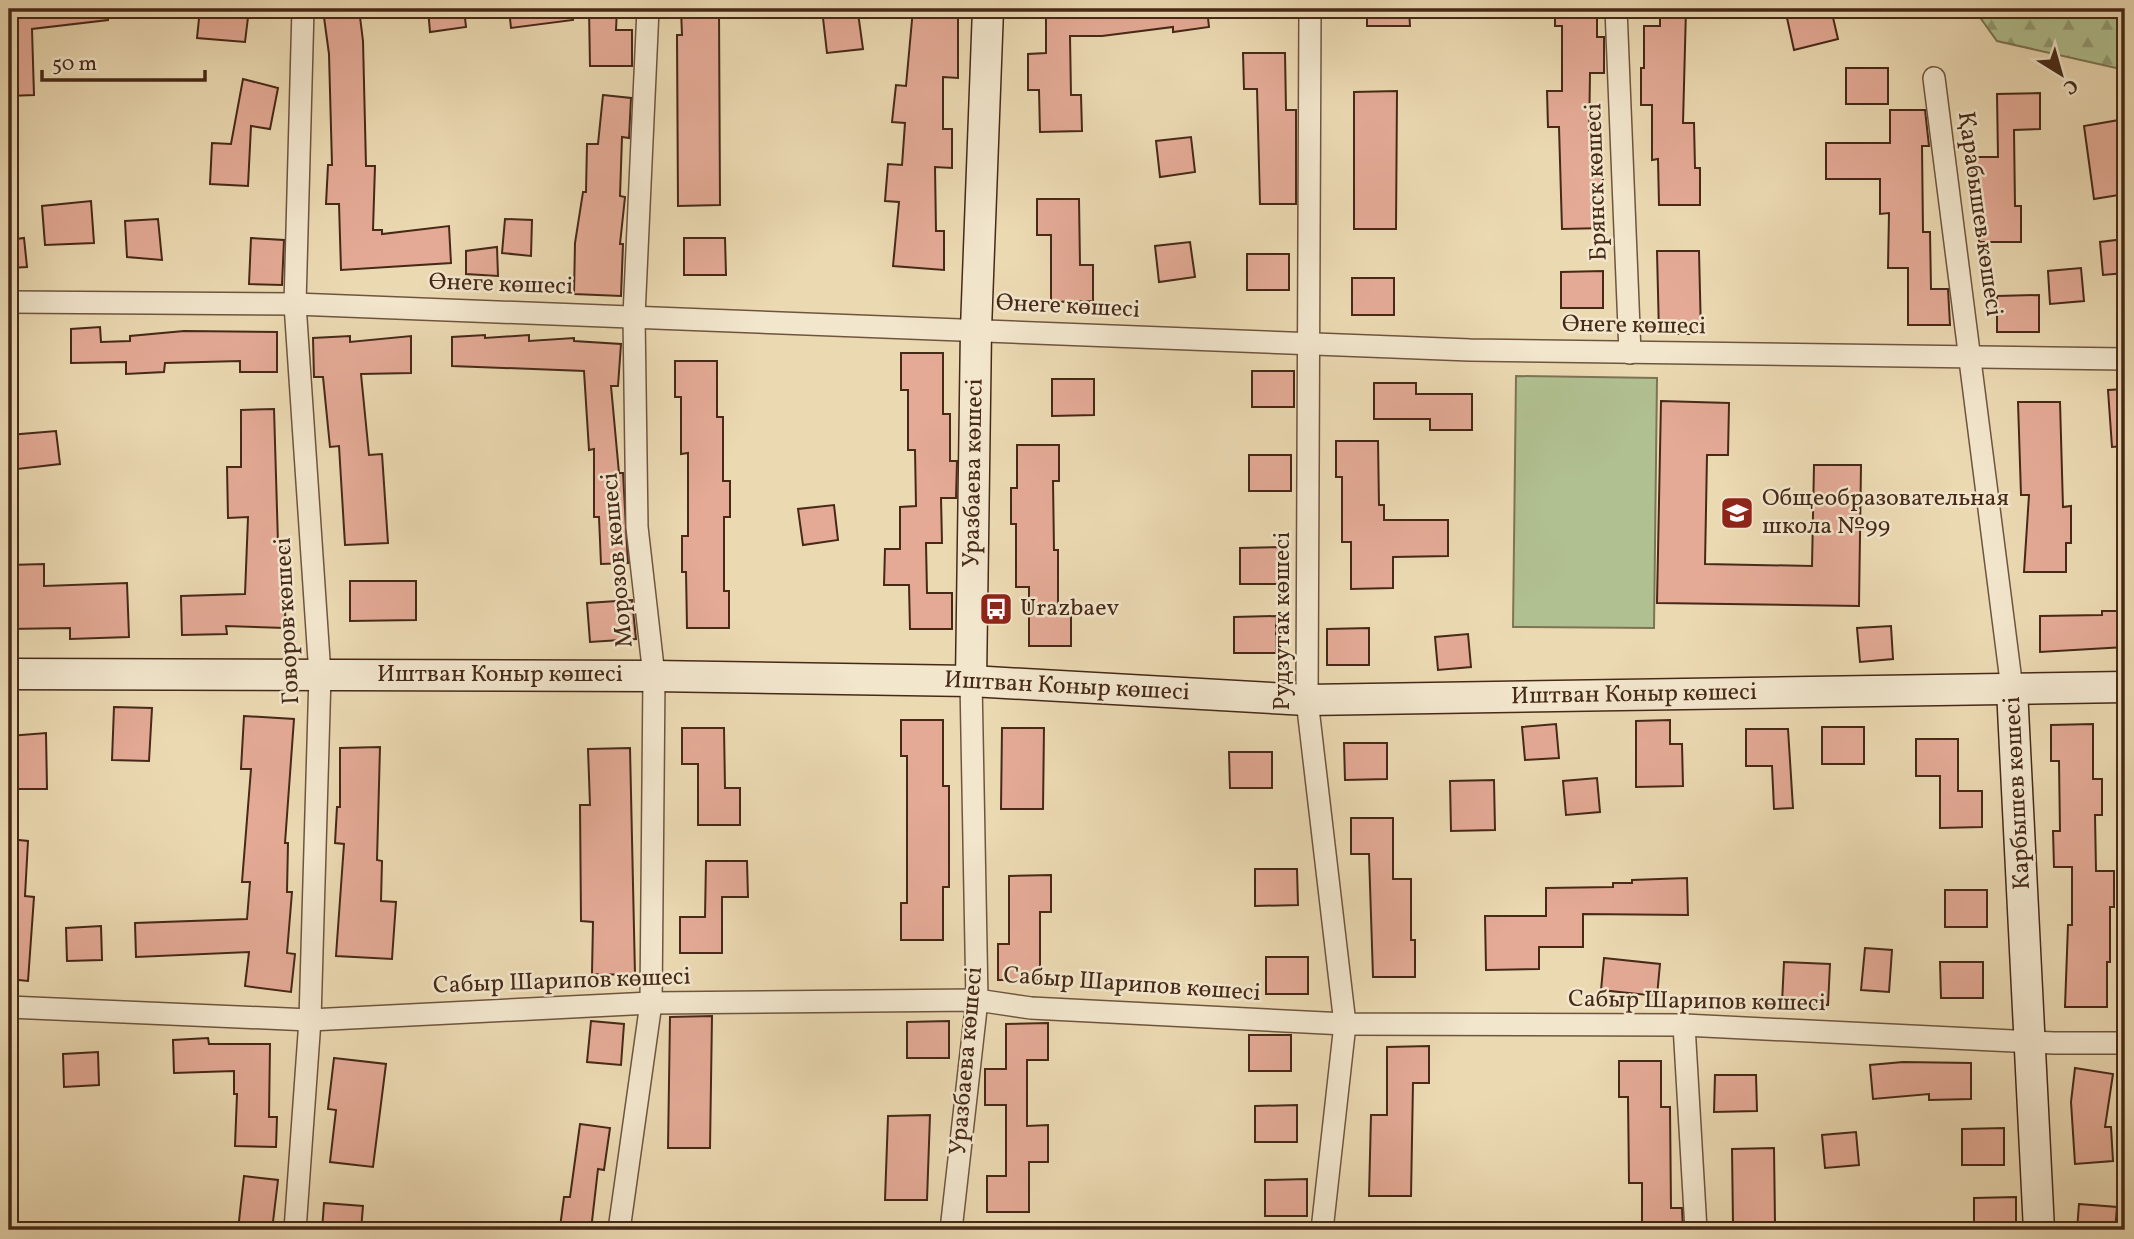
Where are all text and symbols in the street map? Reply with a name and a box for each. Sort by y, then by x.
scale bar [42,38,205,82]
north arrow [2025,38,2096,108]
text: 50 m [52,50,97,79]
text: С [2057,72,2083,100]
street label: Брянск көшесі [1577,102,1617,262]
street label: Қарабышев көшесі [1948,109,2010,319]
street label: Өнеге көшесі [428,265,574,305]
street label: Өнеге көшесі [995,286,1141,328]
street label: Өнеге көшесі [1561,308,1707,344]
street label: Уразбаева көшесі [955,378,993,568]
street label: Морозов көшесі [593,471,643,649]
place label: Общеобразовательная школа №99 [1762,482,2009,544]
school or university icon: Общеобразовательная школа №99 [1718,494,1756,532]
street label: Рудзутак көшесі [1266,532,1300,710]
street label: Говоров көшесі [267,536,309,706]
bus stop icon: Urazbaev [977,590,1015,628]
place label: Urazbaev [1020,592,1119,626]
street label: Иштван Коныр көшесі [377,658,623,692]
street label: Иштван Коныр көшесі [943,664,1191,710]
street label: Иштван Коныр көшесі [1511,676,1757,714]
street label: Карбышев көшесі [1996,695,2040,891]
street label: Сабыр Шарипов көшесі [1002,959,1262,1011]
street label: Сабыр Шарипов көшесі [433,961,691,1003]
street label: Уразбаева көшесі [942,965,992,1157]
street label: Сабыр Шарипов көшесі [1568,983,1826,1021]

